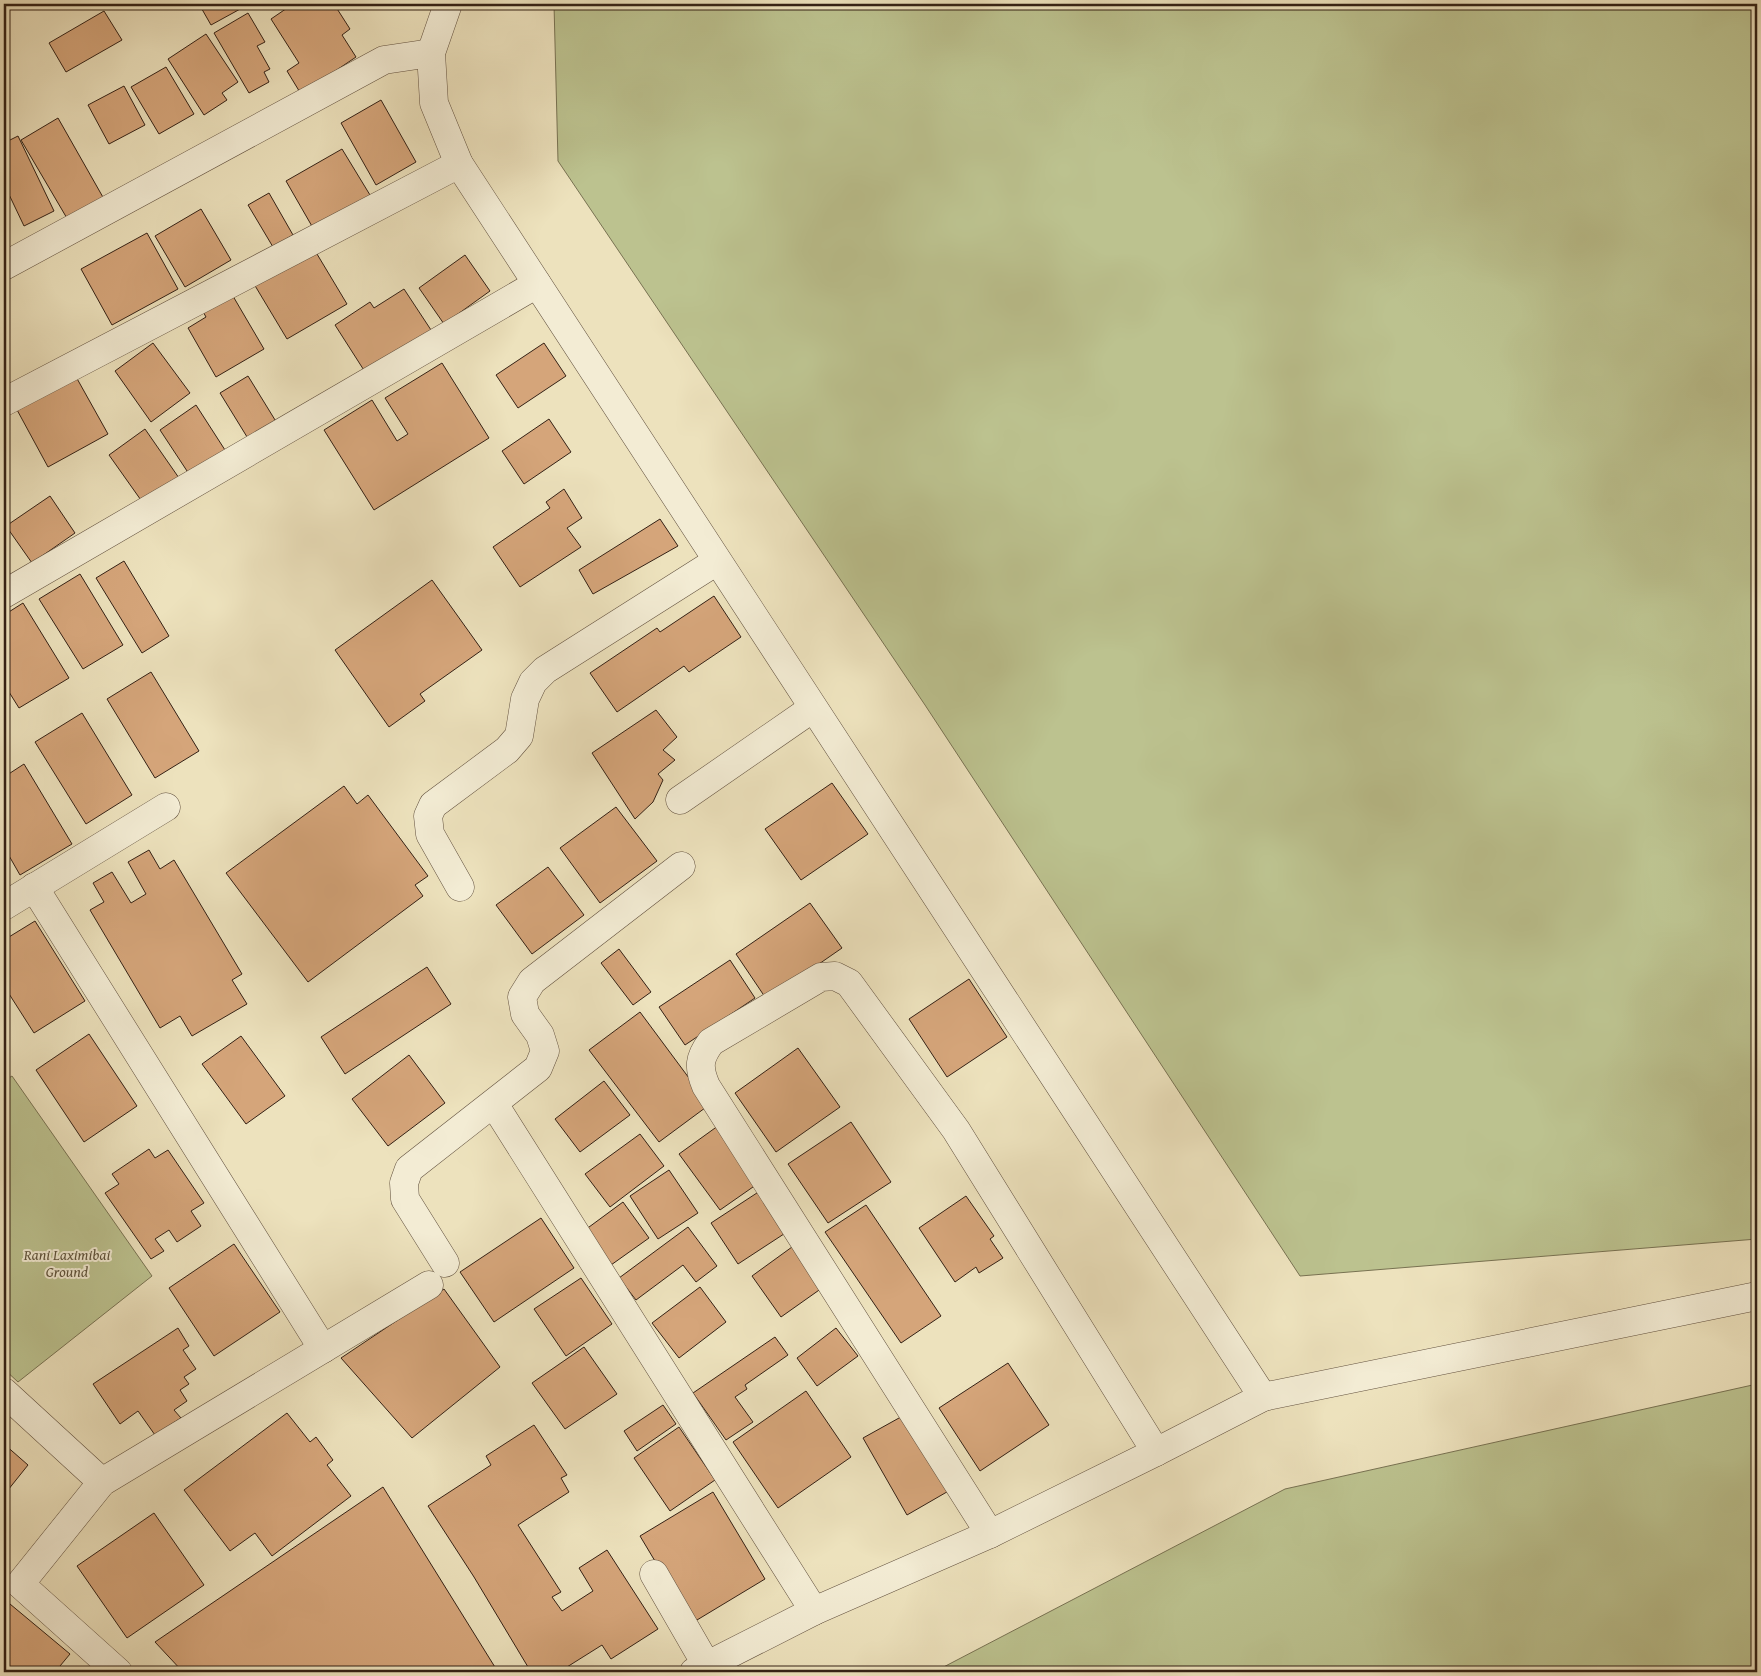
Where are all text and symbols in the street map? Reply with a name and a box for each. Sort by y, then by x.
park label: Rani Laximibai Ground [23,1244,110,1282]

